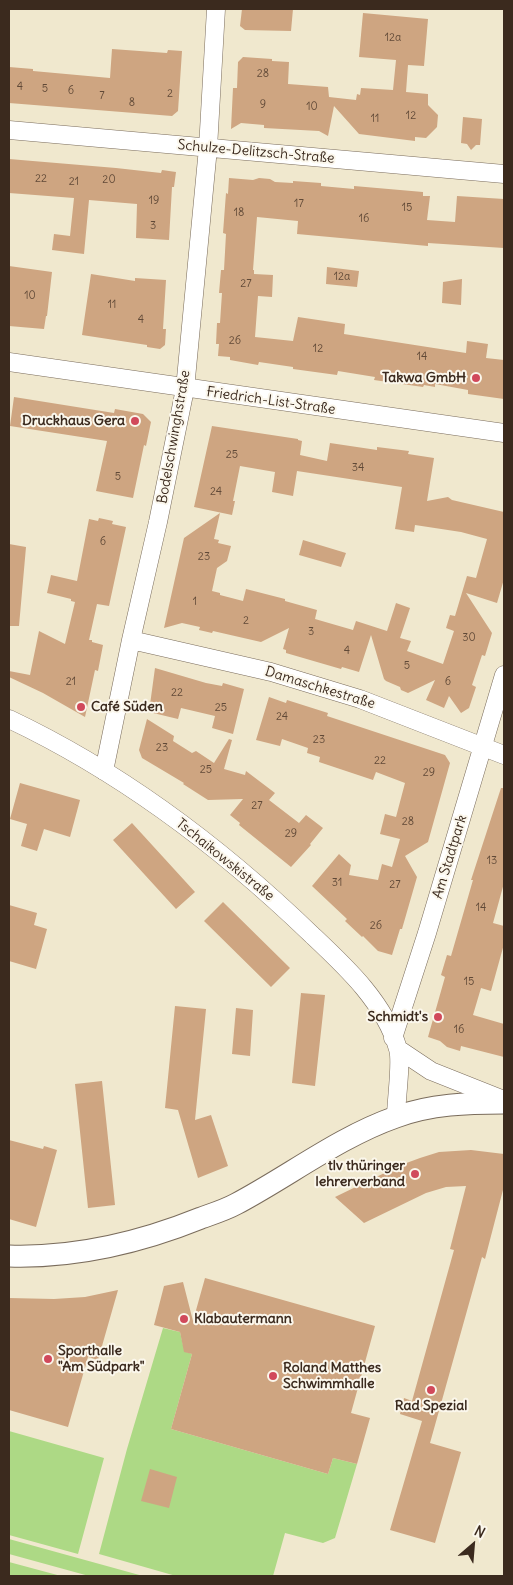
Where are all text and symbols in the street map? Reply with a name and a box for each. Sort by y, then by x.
house number: 12a [385,31,401,45]
house number: 28 [257,67,269,81]
house number: 4 [17,80,23,94]
house number: 5 [42,82,48,96]
house number: 6 [68,84,74,98]
house number: 2 [167,87,173,101]
house number: 7 [99,89,105,103]
house number: 8 [129,96,135,110]
house number: 9 [260,98,266,112]
house number: 10 [306,100,318,114]
house number: 12 [406,109,416,123]
house number: 11 [371,112,379,126]
street label: Schulze-Delitzsch-Straße [177,137,335,167]
house number: 22 [35,172,47,186]
house number: 20 [102,173,116,187]
house number: 21 [69,175,79,189]
house number: 19 [149,194,159,208]
house number: 17 [294,197,304,211]
house number: 15 [402,201,412,215]
house number: 18 [234,206,244,220]
house number: 16 [359,212,369,226]
house number: 3 [150,219,156,233]
house number: 12a [334,270,350,284]
house number: 27 [240,277,252,291]
house number: 10 [24,289,36,303]
house number: 11 [108,298,116,312]
house number: 4 [138,313,144,327]
house number: 26 [229,334,241,348]
house number: 12 [313,342,323,356]
house number: 14 [417,350,427,364]
street label: Bodelschwinghstraße [154,369,194,505]
place label: Takwa GmbH [382,370,466,386]
marker: Takwa GmbH [470,372,482,384]
street label: Friedrich-List-Straße [205,384,337,418]
place label: Druckhaus Gera [22,413,125,429]
marker: Druckhaus Gera [129,415,141,427]
house number: 25 [226,448,238,462]
house number: 34 [352,461,364,475]
house number: 5 [115,470,121,484]
house number: 24 [210,485,222,499]
house number: 6 [100,535,106,549]
house number: 23 [198,550,210,564]
house number: 1 [193,595,197,609]
house number: 2 [243,614,249,628]
house number: 3 [308,625,314,639]
house number: 30 [462,631,476,645]
house number: 4 [344,644,350,658]
house number: 5 [404,659,410,673]
street label: Damaschkestraße [263,663,377,713]
house number: 21 [66,675,76,689]
house number: 6 [445,675,451,689]
house number: 22 [171,686,183,700]
place label: Café Süden [91,699,163,715]
marker: Café Süden [75,701,87,713]
house number: 25 [215,701,227,715]
house number: 24 [276,710,288,724]
house number: 23 [313,733,325,747]
house number: 23 [156,741,168,755]
house number: 22 [374,754,386,768]
house number: 25 [200,763,212,777]
house number: 29 [423,766,435,780]
house number: 27 [251,799,263,813]
street label: Am Stadtpark [429,813,471,901]
street label: Tschaikowskistraße [173,815,277,905]
house number: 28 [402,815,414,829]
house number: 29 [285,827,297,841]
house number: 13 [487,854,497,868]
house number: 31 [332,876,342,890]
house number: 27 [389,878,401,892]
house number: 14 [476,901,486,915]
house number: 26 [370,919,382,933]
house number: 15 [464,975,474,989]
place label: Schmidt's [368,1009,428,1025]
marker: Schmidt's [432,1011,444,1023]
house number: 16 [454,1023,464,1037]
place label: tlv thüringer lehrerverband [316,1158,405,1190]
marker: tlv thüringer lehrerverband [409,1168,421,1180]
place label: Klabautermann [194,1311,292,1327]
marker: Klabautermann [178,1313,190,1325]
place label: Sporthalle "Am Südpark" [58,1343,144,1375]
marker: Sporthalle "Am Südpark" [42,1353,54,1365]
place label: Roland Matthes Schwimmhalle [283,1360,381,1392]
marker: Roland Matthes Schwimmhalle [267,1370,279,1382]
marker: Rad Spezial [425,1384,437,1396]
place label: Rad Spezial [395,1398,467,1414]
north arrow [448,1520,498,1570]
text: N [471,1521,488,1542]

